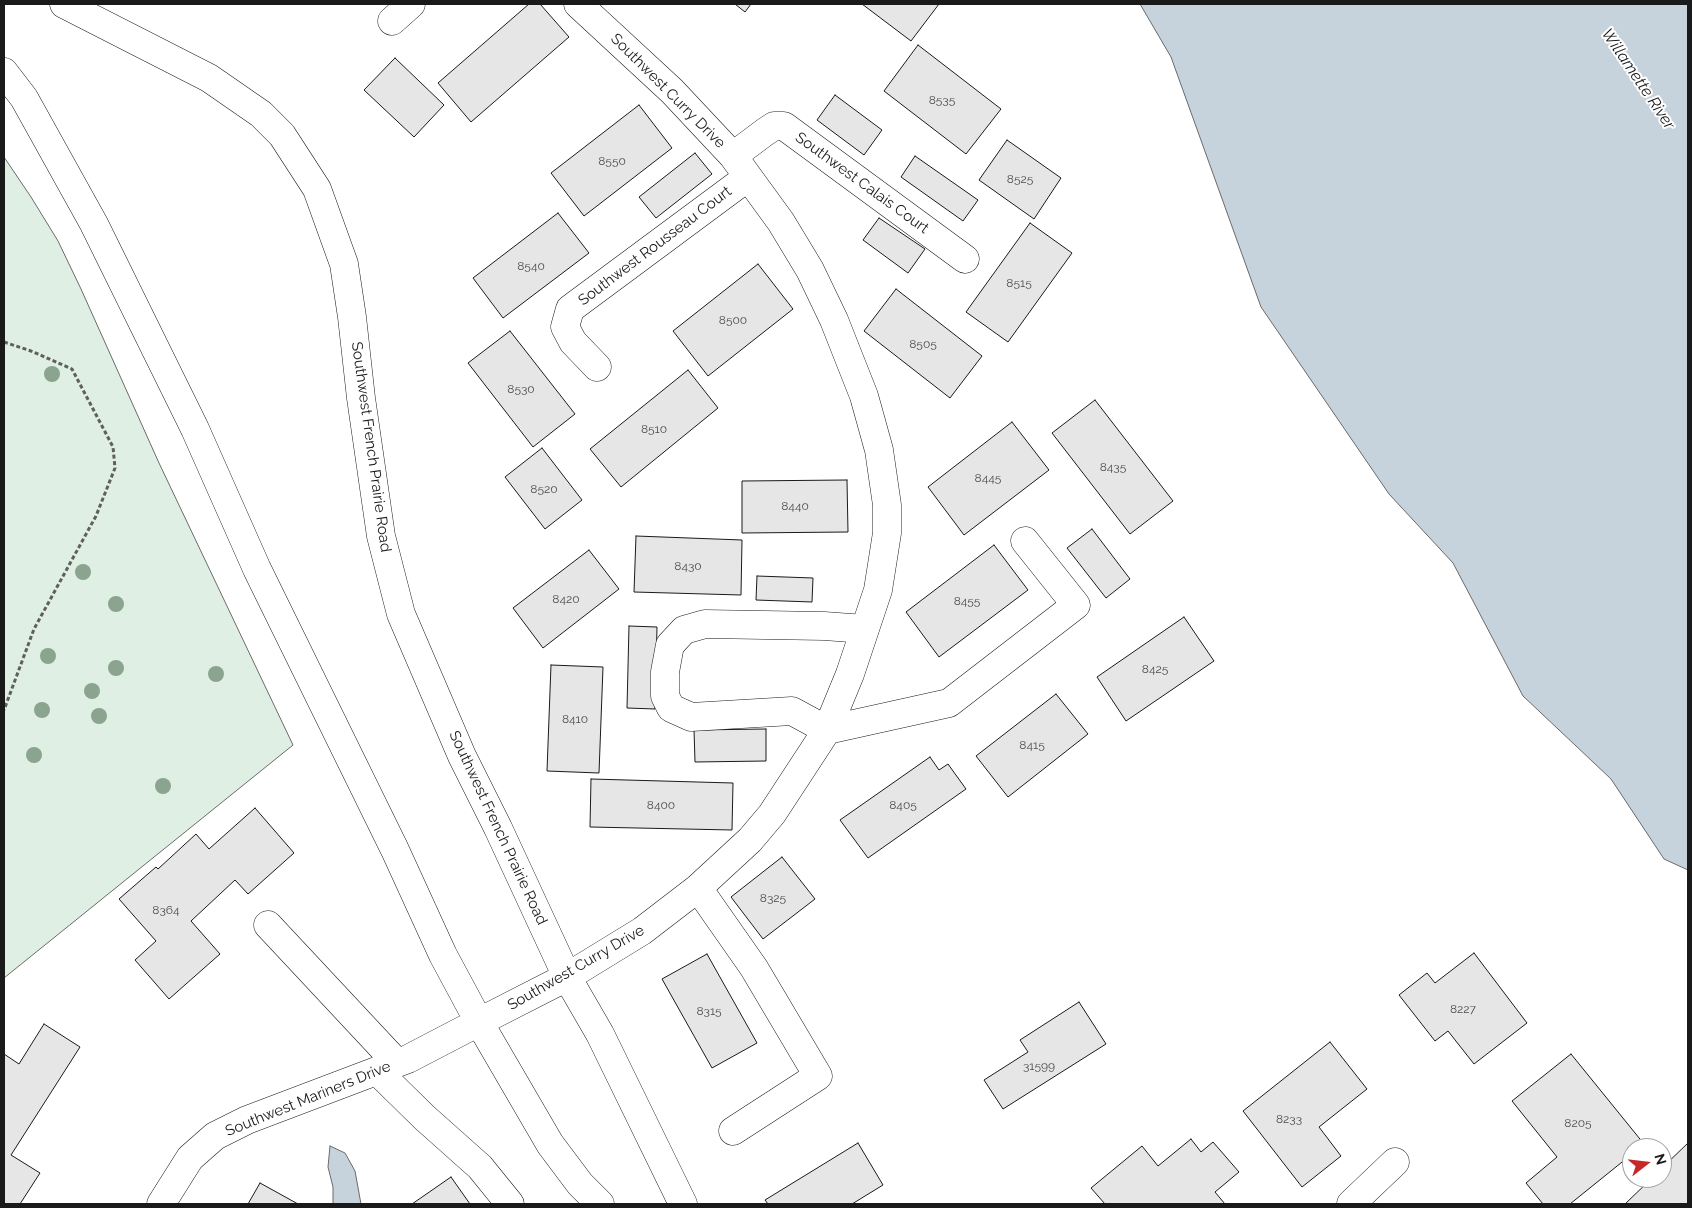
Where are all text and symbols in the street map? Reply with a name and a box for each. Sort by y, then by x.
water label: Willamette River [1597,25,1679,133]
street label: Southwest Curry Drive [607,30,729,152]
house number: 8535 [929,93,955,107]
street label: Southwest Calais Court [792,128,932,238]
house number: 8550 [598,154,626,168]
house number: 8525 [1007,172,1033,186]
street label: Southwest Rousseau Court [575,182,735,310]
house number: 8540 [517,259,545,273]
house number: 8515 [1006,276,1032,290]
house number: 8500 [719,313,747,327]
house number: 8505 [909,337,937,351]
street label: Southwest French Prairie Road [347,341,395,553]
house number: 8530 [507,382,535,396]
house number: 8510 [641,422,667,436]
house number: 8435 [1100,460,1126,474]
house number: 8445 [975,471,1001,485]
house number: 8520 [530,482,558,496]
house number: 8440 [781,499,809,513]
house number: 8430 [674,559,702,573]
house number: 8420 [552,592,580,606]
house number: 8455 [954,594,980,608]
house number: 8425 [1142,662,1168,676]
house number: 8410 [562,712,588,726]
street label: Southwest French Prairie Road [445,728,551,928]
house number: 8415 [1019,738,1045,752]
house number: 8400 [647,798,675,812]
house number: 8405 [889,798,917,812]
house number: 8325 [760,891,786,905]
house number: 8364 [152,903,180,917]
street label: Southwest Curry Drive [504,921,648,1015]
house number: 8227 [1450,1002,1476,1016]
house number: 8315 [696,1004,722,1018]
street label: Southwest Mariners Drive [223,1058,393,1140]
house number: 31599 [1023,1059,1055,1073]
house number: 8233 [1276,1112,1302,1126]
house number: 8205 [1564,1116,1592,1130]
north arrow [1622,1138,1672,1188]
text: N [1651,1152,1670,1166]

